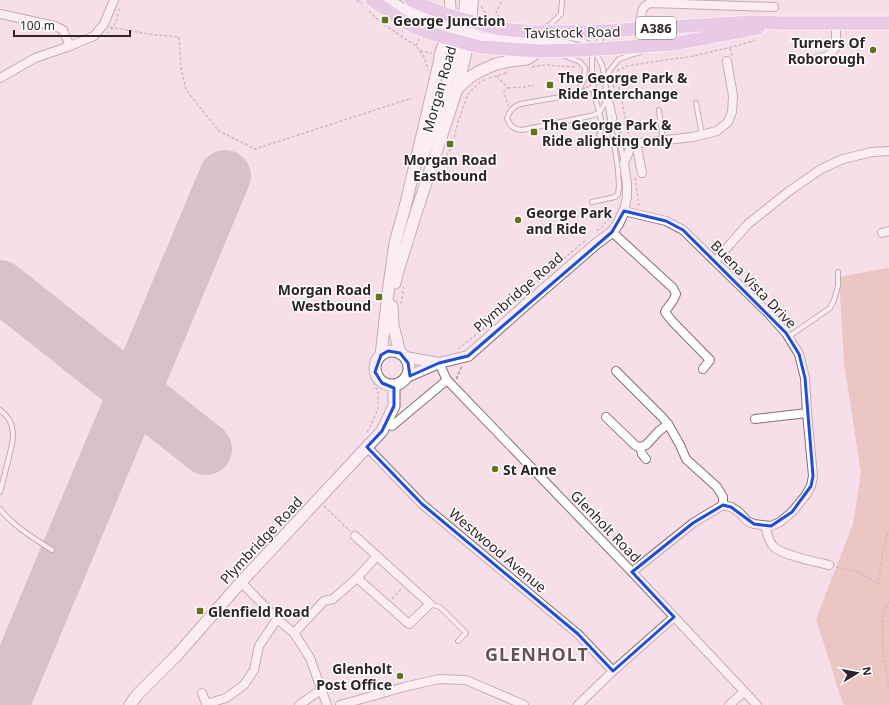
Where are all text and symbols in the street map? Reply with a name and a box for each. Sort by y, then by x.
place label: George Junction [393,11,505,30]
scale bar [14,12,130,38]
marker: George Junction [380,15,390,25]
text: 100 m [20,17,55,34]
road number: A386 [636,17,676,39]
street label: Tavistock Road [523,22,621,42]
place label: Turners Of Roborough [788,33,867,68]
street label: Morgan Road [418,44,460,134]
marker: Turners Of Roborough [868,45,878,55]
place label: The George Park & Ride Interchange [558,68,688,103]
marker: The George Park & Ride Interchange [545,80,555,90]
place label: The George Park & Ride alighting only [542,115,673,150]
marker: The George Park & Ride alighting only [529,127,539,137]
marker: Morgan Road Eastbound [445,139,455,149]
place label: Morgan Road Eastbound [403,150,497,185]
place label: George Park and Ride [526,203,613,238]
marker: George Park and Ride [513,215,523,225]
street label: Buena Vista Drive [707,236,801,332]
street label: Plymbridge Road [469,248,567,336]
place label: Morgan Road Westbound [278,280,371,315]
marker: Morgan Road Westbound [374,292,384,302]
place label: St Anne [503,460,557,479]
marker: St Anne [490,464,500,474]
street label: Glenholt Road [567,486,645,566]
street label: Plymbridge Road [216,492,306,588]
street label: Westwood Avenue [445,504,551,596]
place label: Glenfield Road [208,602,310,621]
marker: Glenfield Road [195,606,205,616]
district label: GLENHOLT [485,642,589,666]
north arrow [837,653,877,693]
place label: Glenholt Post Office [316,659,392,694]
text: N [859,665,876,677]
marker: Glenholt Post Office [395,671,405,681]

